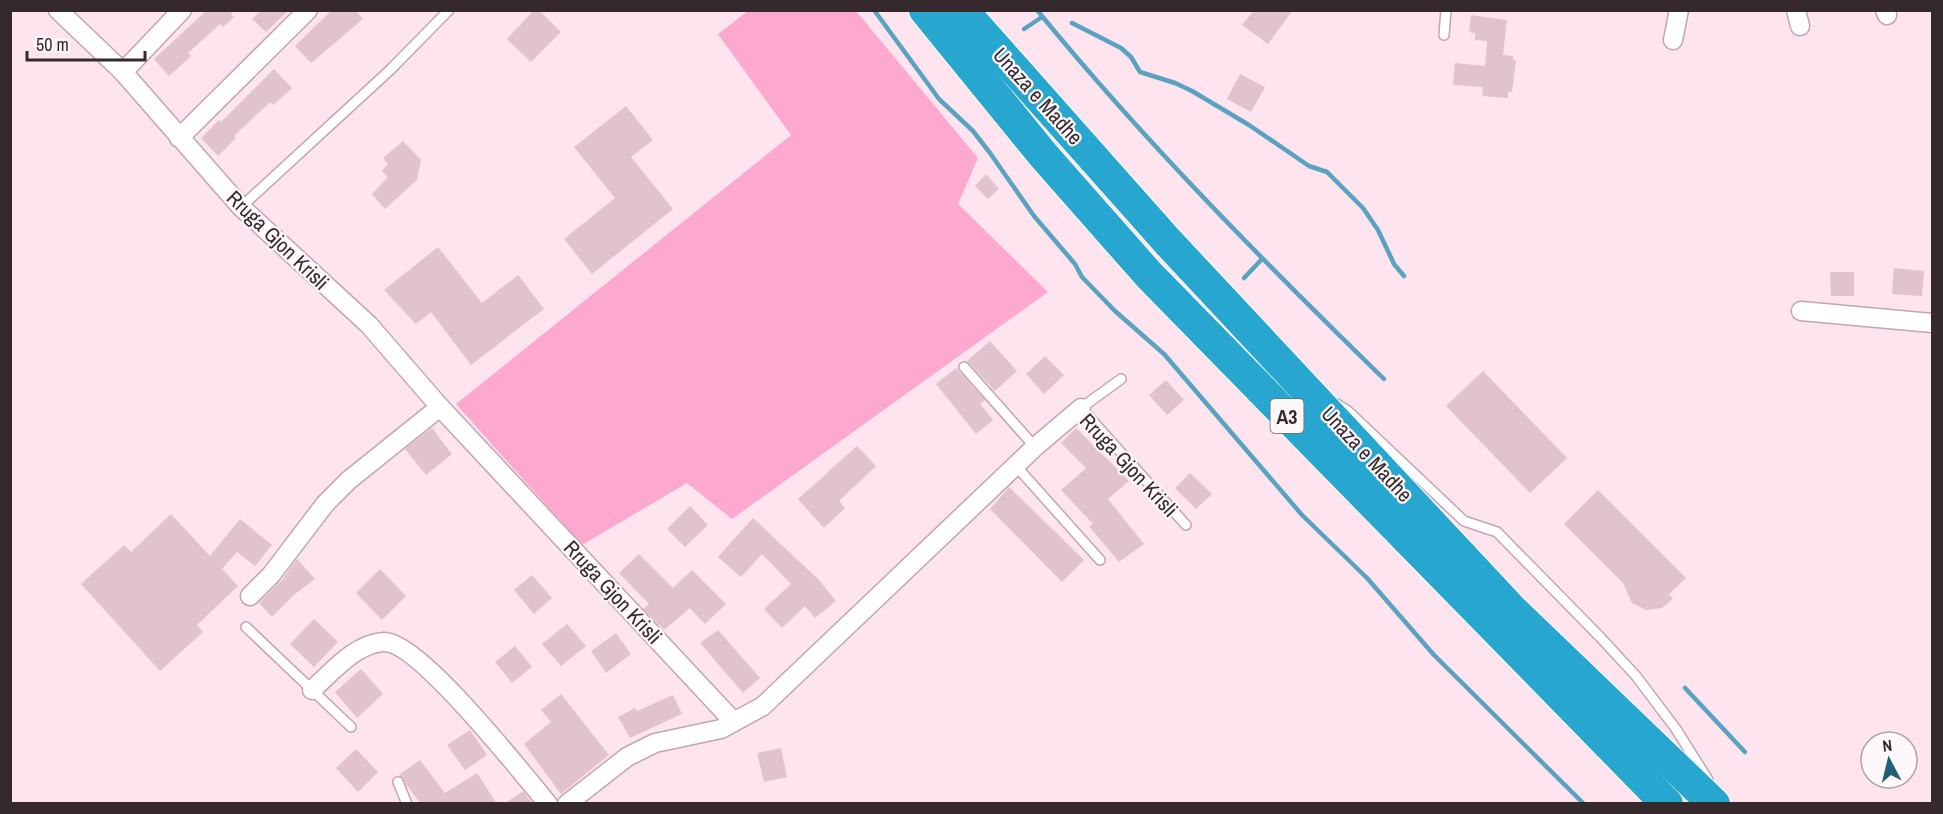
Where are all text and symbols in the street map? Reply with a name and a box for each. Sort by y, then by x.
scale bar [27,24,146,62]
text: 50 m [36,32,69,57]
street label: Unaza e Madhe [987,41,1089,151]
street label: Rruga Gjon Krisli [220,184,336,296]
road number: A3 [1270,399,1304,433]
street label: Unaza e Madhe [1315,400,1419,508]
street label: Rruga Gjon Krisli [1073,407,1185,523]
street label: Rruga Gjon Krisli [557,534,669,650]
north arrow [1859,730,1919,790]
text: N [1881,734,1893,757]

